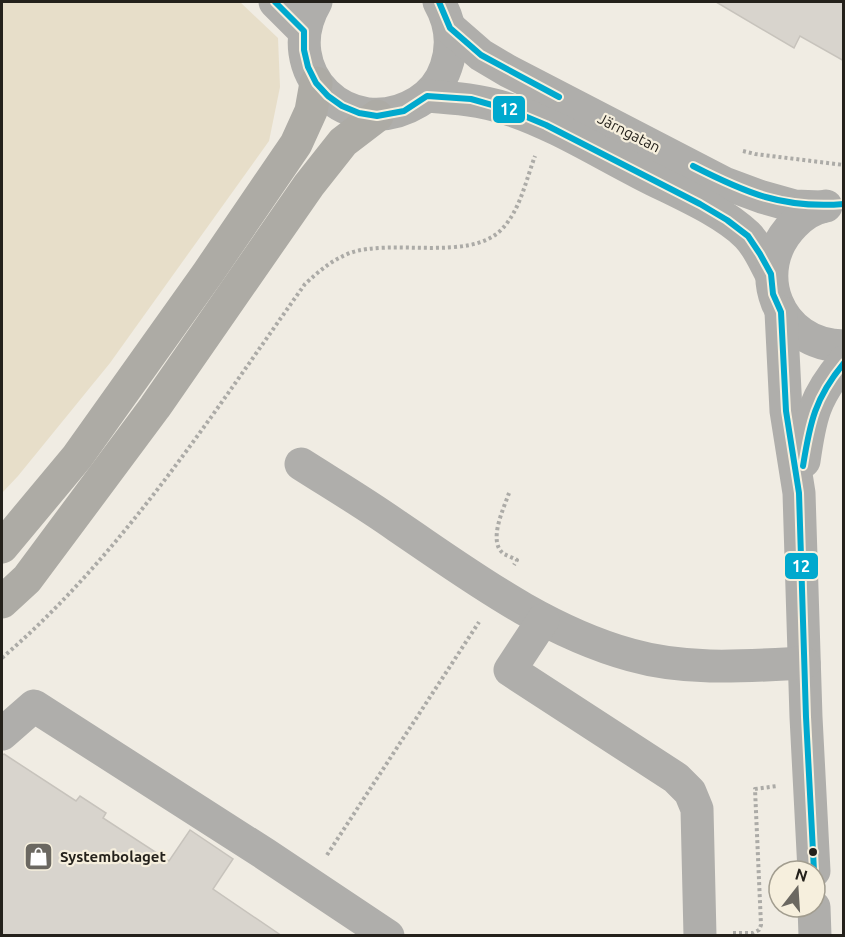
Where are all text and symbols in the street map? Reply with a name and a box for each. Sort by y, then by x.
line badge: 12 [492,95,526,124]
text: 12 [500,100,518,118]
street label: Järngatan [595,110,663,156]
line badge: 12 [784,552,819,580]
text: 12 [792,557,810,575]
shop icon: Systembolaget [23,841,55,873]
unlabelled marker [807,846,819,858]
place label: Systembolaget [60,848,166,865]
north arrow [767,859,827,919]
text: N [793,864,810,885]

